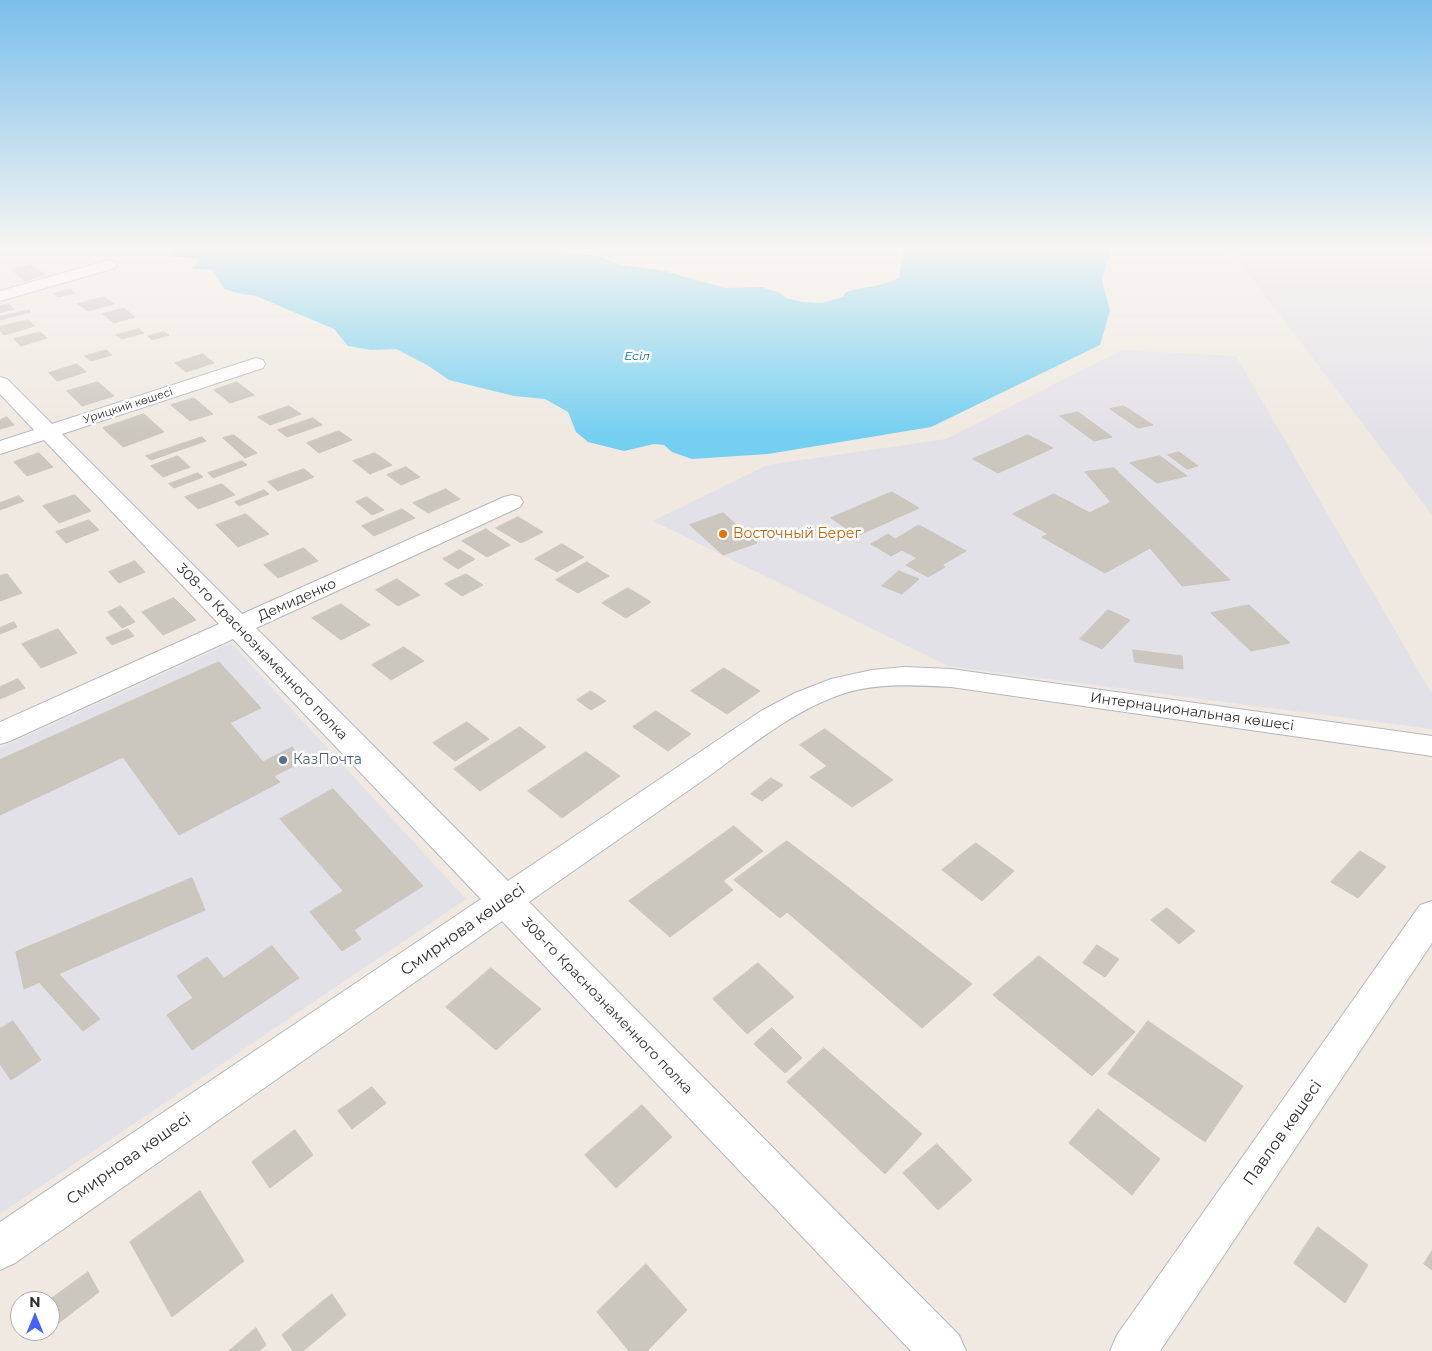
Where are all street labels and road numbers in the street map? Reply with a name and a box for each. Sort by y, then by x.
street label: Урицкий көшесі [81,385,175,427]
street label: 308-го Краснознаменного полка [173,560,351,744]
street label: Демиденко [255,575,339,625]
street label: Интернациональная көшесі [1089,689,1295,735]
street label: Смирнова көшесі [397,880,529,980]
street label: 308-го Краснознаменного полка [518,914,696,1098]
street label: Павлов көшесі [1240,1077,1326,1189]
street label: Смирнова көшесі [63,1109,195,1209]

